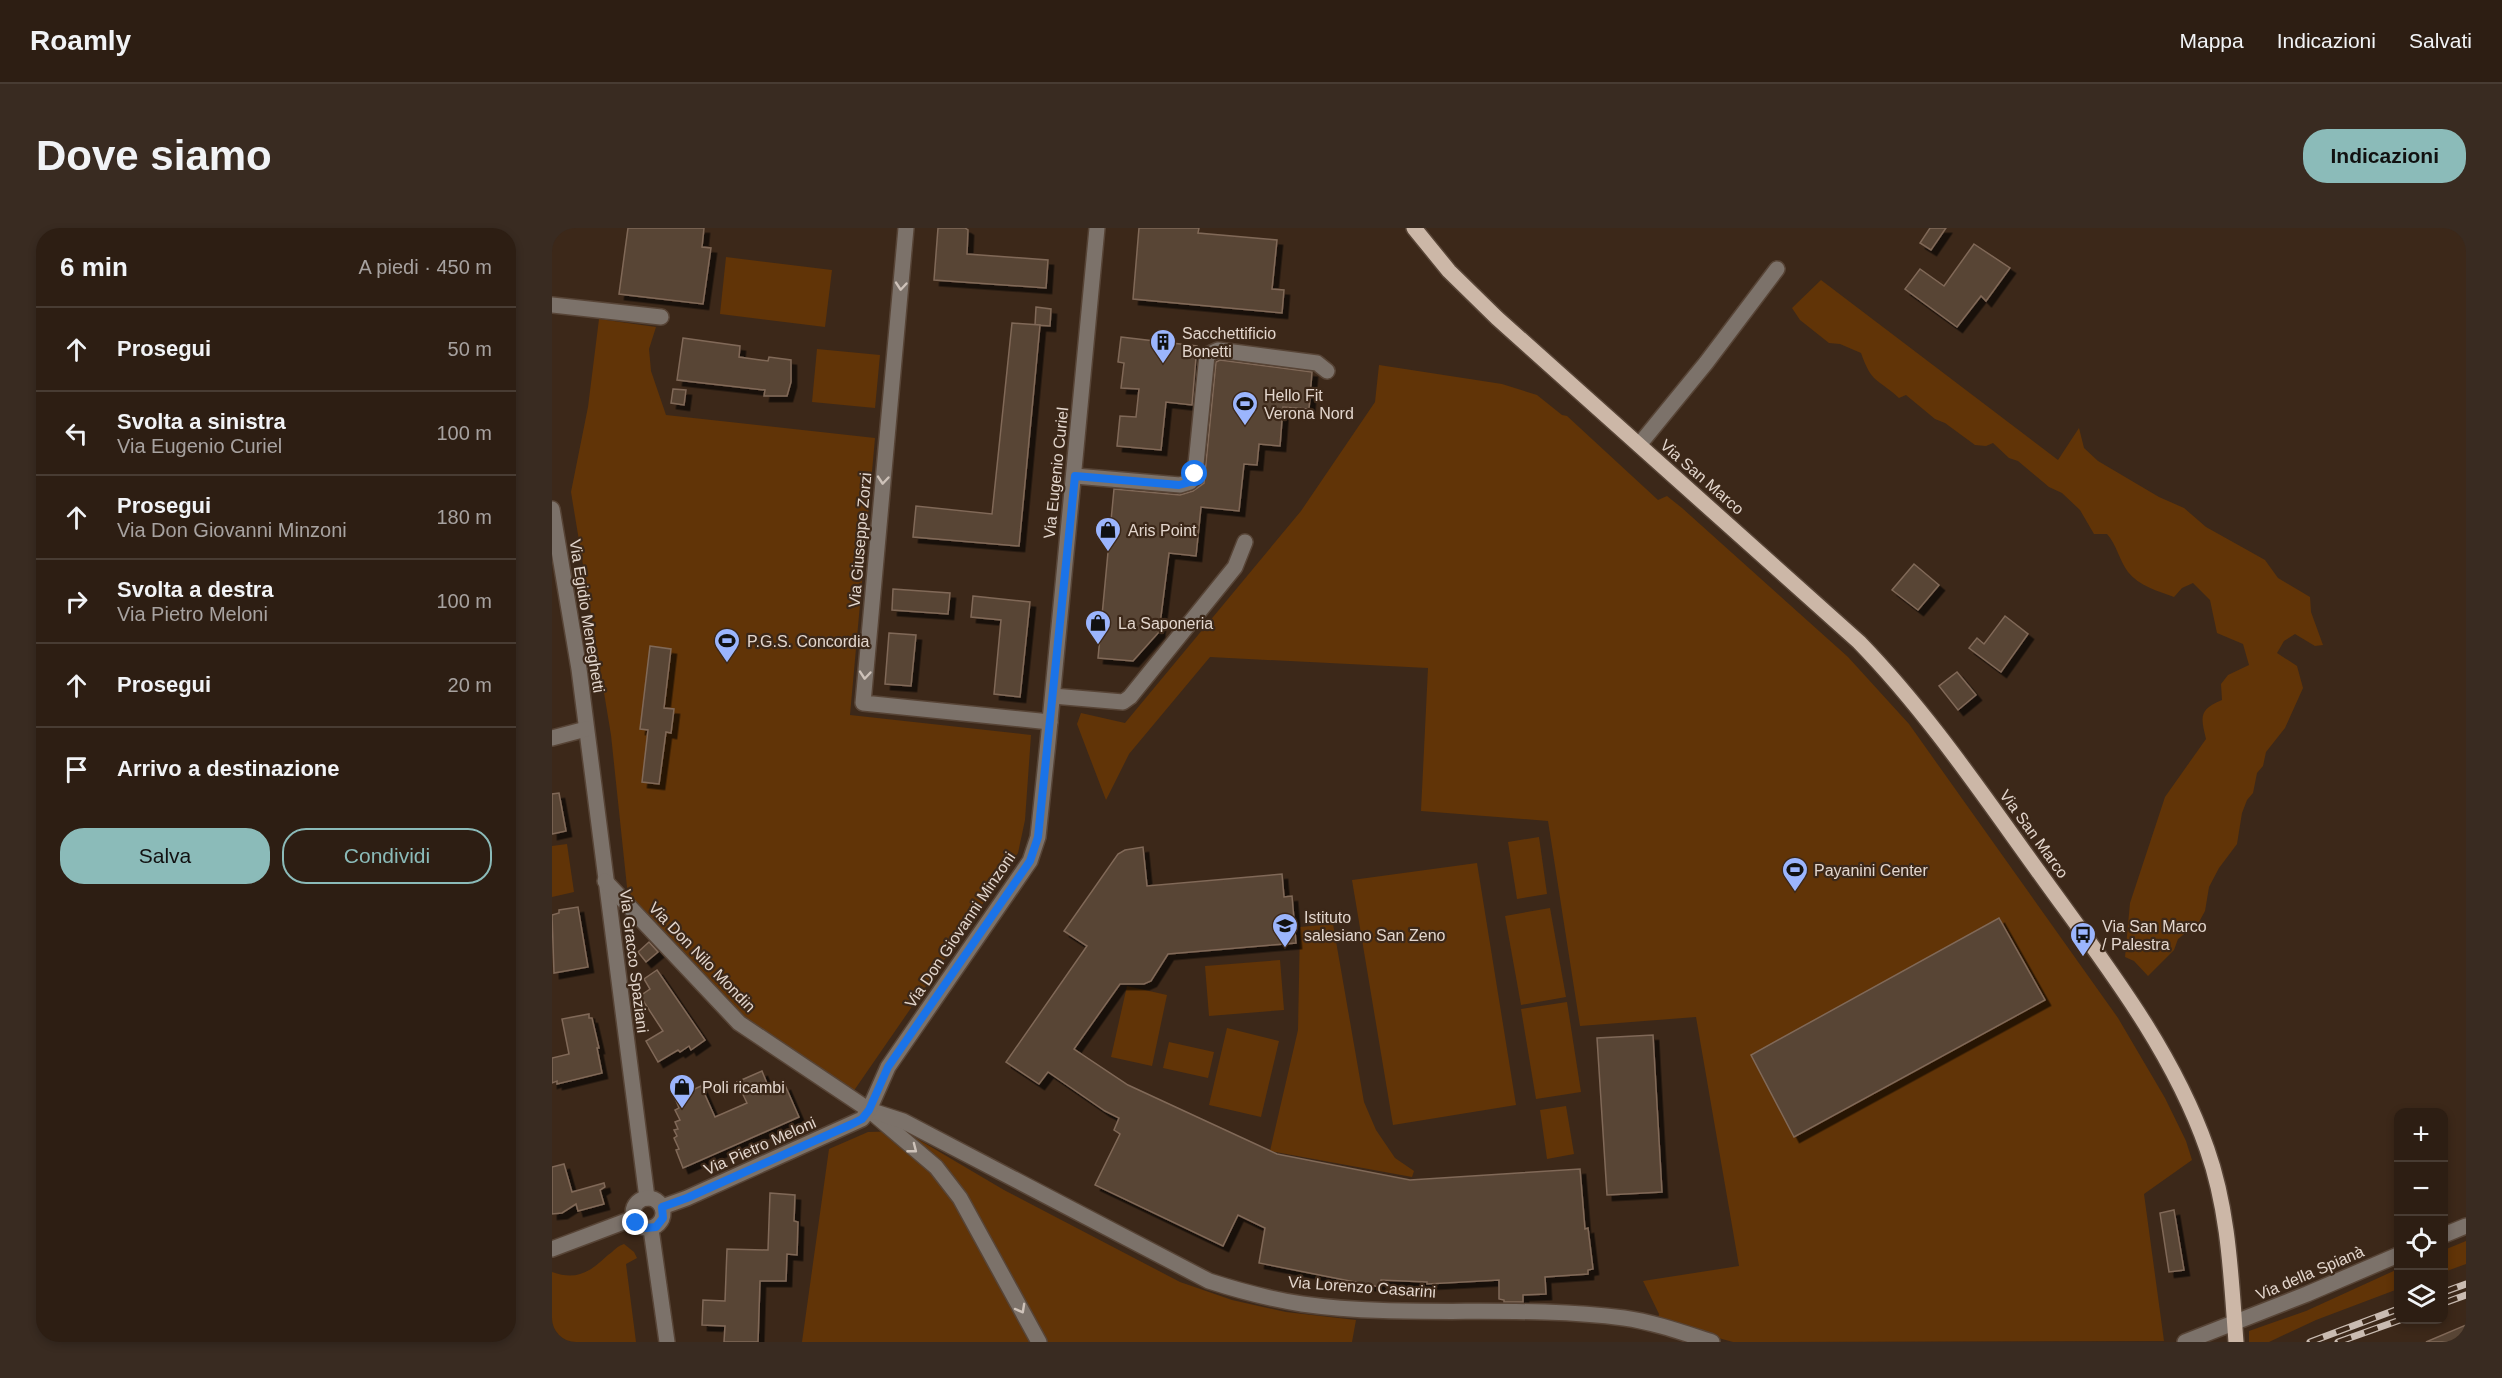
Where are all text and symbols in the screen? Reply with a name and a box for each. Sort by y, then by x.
text: Roamly [30,25,131,56]
text: Mappa [2180,29,2244,52]
text: Indicazioni [2277,29,2376,52]
text: Salvati [2409,29,2472,52]
button: Indicazioni [2303,129,2466,183]
text: Dove siamo [36,132,272,179]
text: 6 min [60,252,128,282]
text: A piedi · 450 m [359,256,492,278]
one-way arrow [895,282,908,291]
place label: Sacchettificio Bonetti [1182,325,1276,360]
building icon: Sacchettificio Bonetti [1148,327,1178,365]
icon: ahead [60,333,93,366]
text: Prosegui [117,336,211,361]
text: 50 m [448,338,492,360]
place label: Hello Fit Verona Nord [1264,387,1354,422]
sports icon: Hello Fit Verona Nord [1230,389,1260,427]
street label: Via Eugenio Curiel [1041,406,1071,540]
text: Svolta a sinistra [117,409,286,434]
icon: left [60,417,93,450]
text: 100 m [436,422,492,444]
text: Via Eugenio Curiel [117,435,282,457]
street label: Via San Marco [1657,436,1747,518]
route start [1181,460,1207,486]
street label: Via Giuseppe Zorzi [846,472,874,608]
one-way arrow [877,476,890,485]
text: Prosegui [117,493,211,518]
icon: ahead [60,501,93,534]
text: 180 m [436,506,492,528]
shop icon: Aris Point [1093,515,1123,553]
text: Via Don Giovanni Minzoni [117,519,347,541]
place label: Aris Point [1128,522,1197,539]
street label: Via Egidio Meneghetti [566,538,608,694]
text: Svolta a destra [117,577,274,602]
icon: right [60,585,93,618]
text: 100 m [436,590,492,612]
text: Via Pietro Meloni [117,603,268,625]
shop icon: La Saponeria [1083,608,1113,646]
place label: La Saponeria [1118,615,1213,632]
sports icon: P.G.S. Concordia [712,626,742,664]
place label: P.G.S. Concordia [747,633,870,650]
icon: ahead [60,669,93,702]
one-way arrow [859,670,872,679]
text: Prosegui [117,672,211,697]
text: 20 m [448,674,492,696]
icon: arrive [60,753,93,786]
text: Arrivo a destinazione [117,756,340,781]
street label: Via San Marco [1996,787,2072,881]
button: Salva [60,828,270,884]
button: Condividi [282,828,492,884]
street label: Via Don Giovanni Minzoni [902,849,1018,1011]
sports icon: Payanini Center [1780,855,1810,893]
place label: Payanini Center [1814,862,1929,879]
street label: Via Gracco Spaziani [617,888,651,1034]
street label: Via Don Nilo Mondin [645,899,759,1015]
place label: Istituto salesiano San Zeno [1304,909,1446,944]
school or university icon: Istituto salesiano San Zeno [1270,911,1300,949]
place label: Via San Marco / Palestra [2102,918,2207,953]
bus stop icon: Via San Marco / Palestra [2068,920,2098,958]
shop icon: Poli ricambi [667,1072,697,1110]
place label: Poli ricambi [702,1079,785,1096]
map controls [2394,1108,2448,1324]
button: + [2394,1108,2448,1162]
street label: Via Pietro Meloni [701,1114,819,1178]
one-way arrow [907,1141,918,1152]
button: − [2394,1162,2448,1216]
route end [622,1209,648,1235]
button: locate [2394,1216,2448,1270]
street label: Via della Spianà [2254,1243,2367,1303]
button: layers [2394,1270,2448,1324]
street label: Via Lorenzo Casarini [1287,1273,1437,1301]
one-way arrow [1014,1303,1025,1313]

